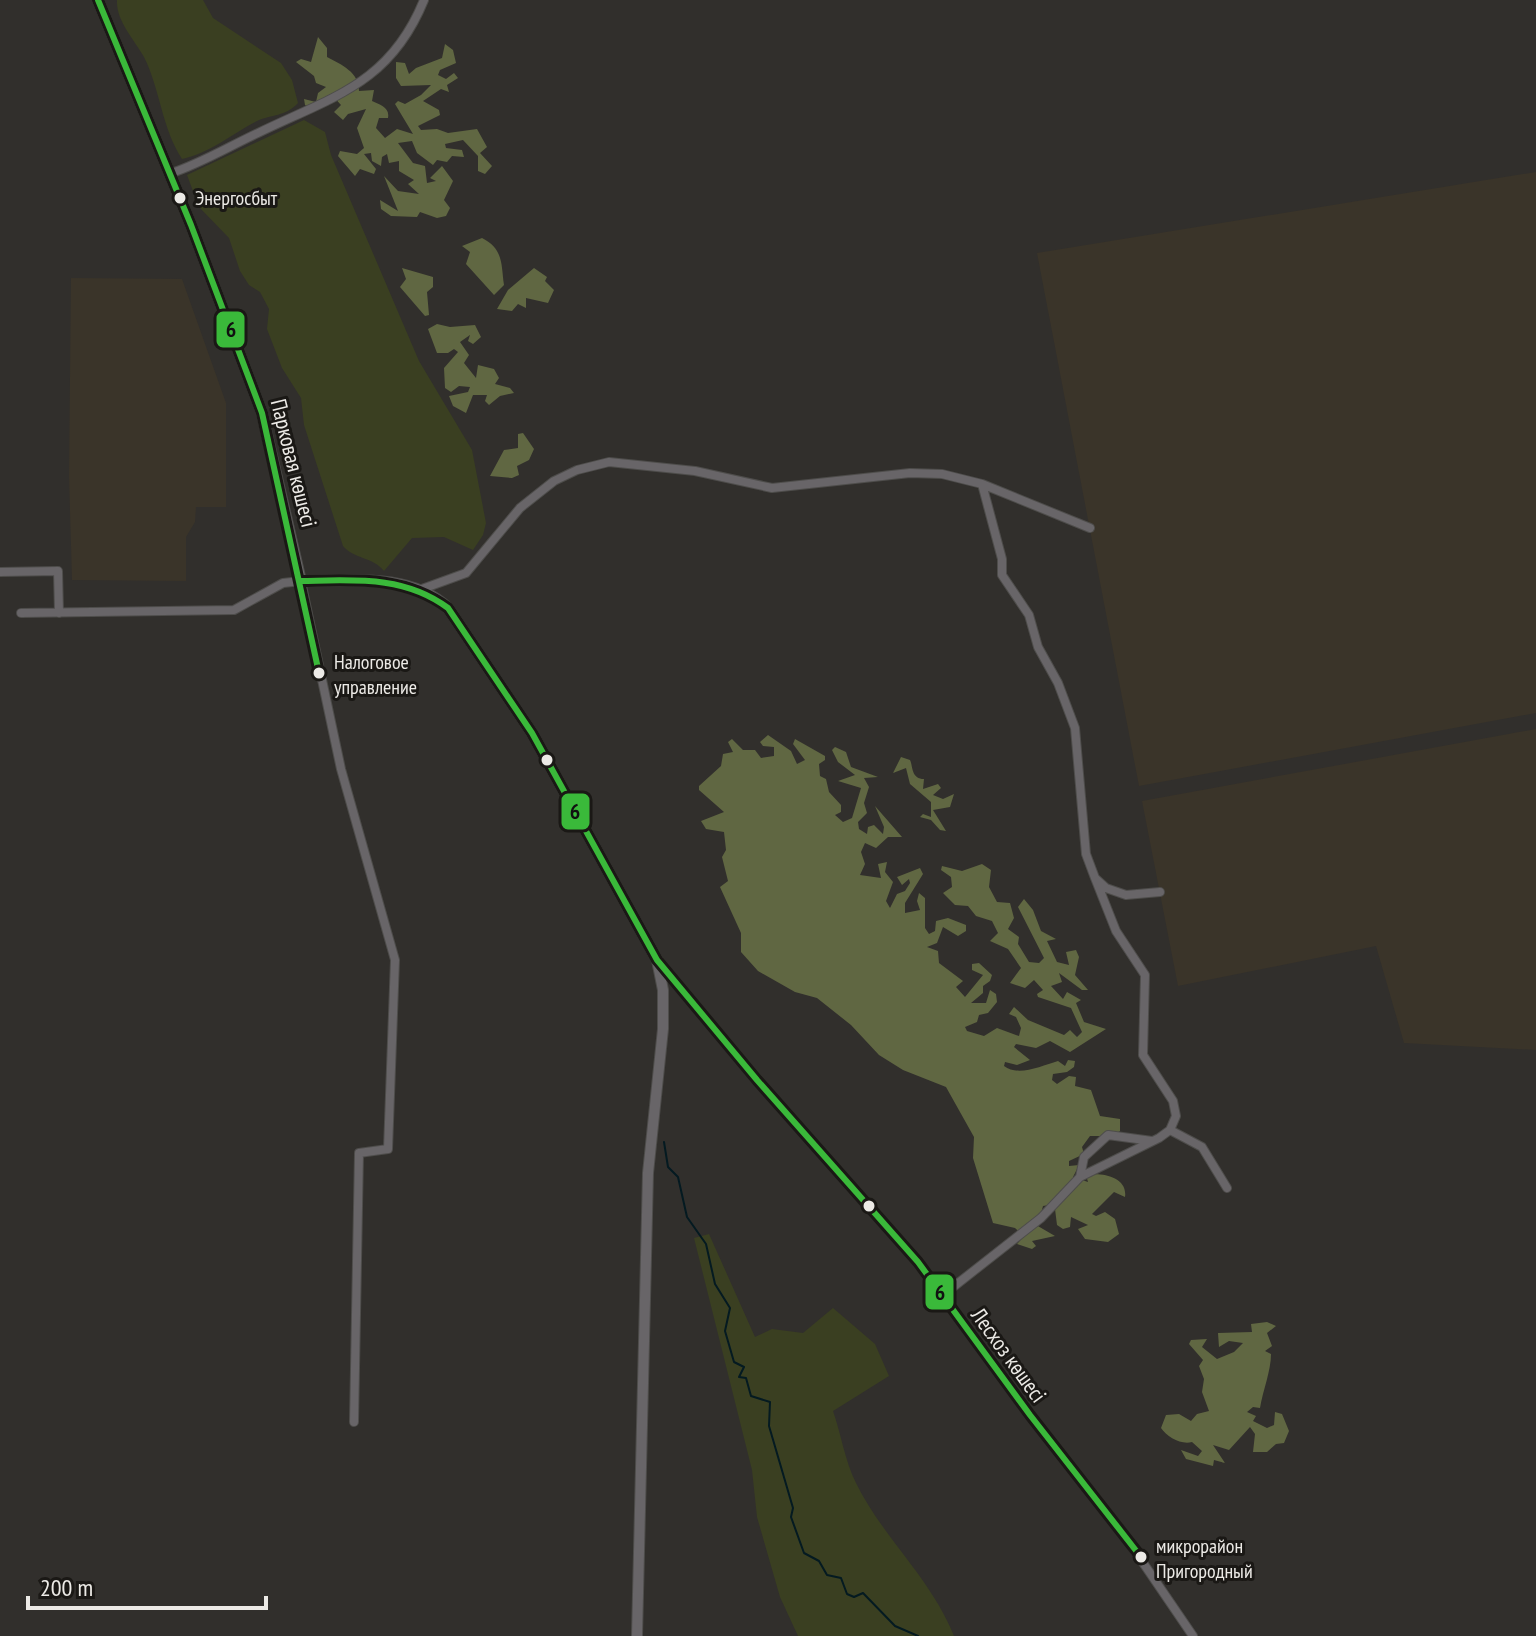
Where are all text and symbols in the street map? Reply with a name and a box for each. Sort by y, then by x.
place label: Энергосбыт [195,185,278,211]
marker: Энергосбыт [172,190,188,206]
line badge: 6 [215,310,246,349]
text: 6 [226,315,236,343]
street label: Парковая көшесі [265,396,323,530]
place label: Налоговое управление [334,649,417,700]
marker: Налоговое управление [311,665,327,681]
unlabelled marker [539,752,555,768]
line badge: 6 [560,792,591,831]
text: 6 [570,797,580,825]
unlabelled marker [861,1198,877,1214]
line badge: 6 [924,1273,955,1311]
text: 6 [935,1278,945,1306]
street label: Лесхоз көшесі [965,1301,1053,1408]
place label: микрорайон Пригородный [1156,1533,1253,1584]
marker: микрорайон Пригородный [1133,1549,1149,1565]
scale bar [28,1560,266,1610]
text: 200 m [40,1572,93,1603]

